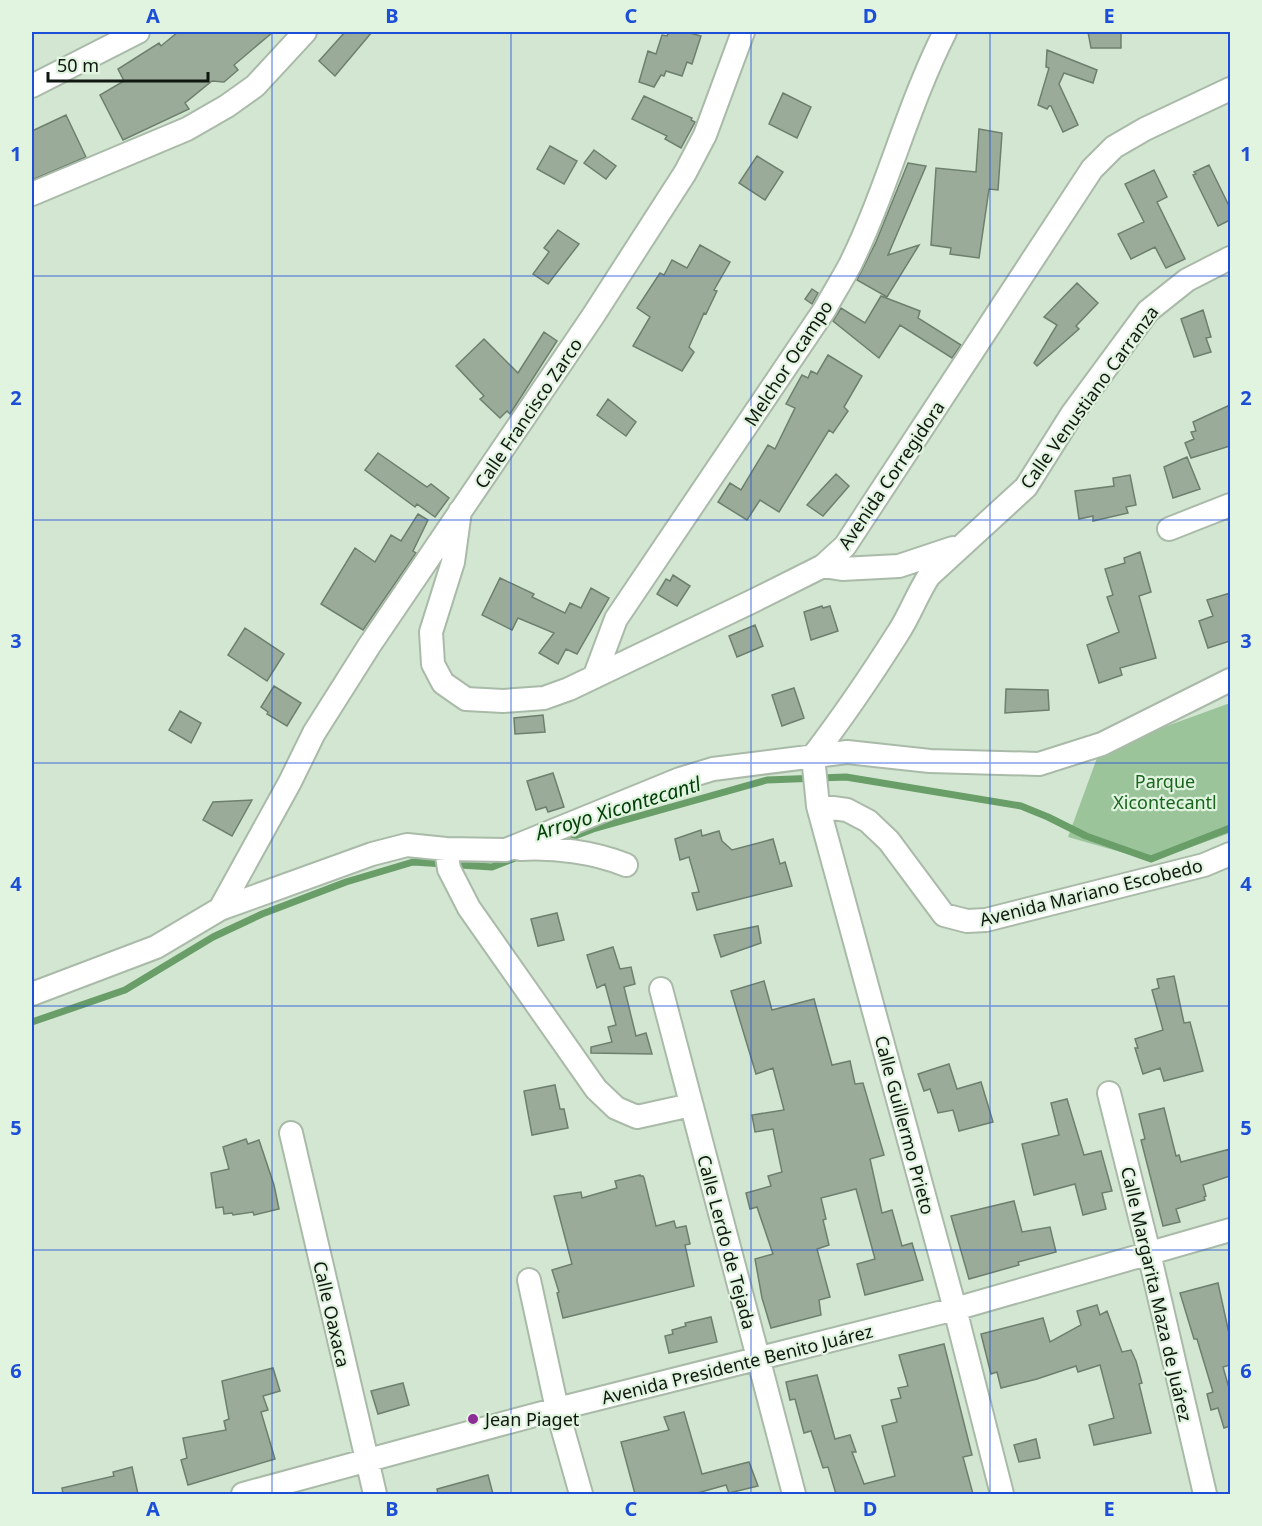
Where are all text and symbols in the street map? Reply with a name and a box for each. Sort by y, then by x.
text: A [146,2,160,29]
text: B [385,2,399,29]
text: C [625,2,638,29]
text: D [863,2,877,29]
text: E [1103,2,1115,29]
scale bar [48,45,208,83]
text: 50 m [57,53,99,77]
text: 1 [10,140,22,167]
text: 1 [1240,140,1252,167]
street label: Melchor Ocampo [738,295,838,431]
street label: Calle Venustiano Carranza [1014,301,1164,493]
street label: Calle Francisco Zarco [469,333,587,493]
text: 2 [10,384,22,411]
text: 2 [1240,384,1252,411]
street label: Avenida Corregidora [832,396,950,554]
text: 3 [10,627,22,654]
text: 3 [1240,627,1252,654]
park label: Parque Xicontecantl [1113,769,1217,814]
water label: Arroyo Xicontecantl [530,770,705,847]
street label: Avenida Mariano Escobedo [977,853,1205,931]
text: 4 [10,870,22,897]
text: 4 [1240,870,1252,897]
street label: Calle Guillermo Prieto [870,1033,940,1217]
text: 5 [10,1114,22,1141]
text: 5 [1240,1114,1252,1141]
street label: Calle Lerdo de Tejada [692,1152,762,1332]
street label: Calle Margarita Maza de Juárez [1116,1164,1198,1424]
street label: Calle Oaxaca [308,1259,356,1369]
street label: Avenida Presidente Benito Juárez [599,1319,875,1409]
text: 6 [10,1357,22,1384]
text: 6 [1240,1357,1252,1384]
place label: Jean Piaget [483,1407,580,1431]
marker: Jean Piaget [466,1412,480,1426]
text: A [146,1495,160,1522]
text: B [385,1495,399,1522]
text: C [625,1495,638,1522]
text: D [863,1495,877,1522]
text: E [1103,1495,1115,1522]

